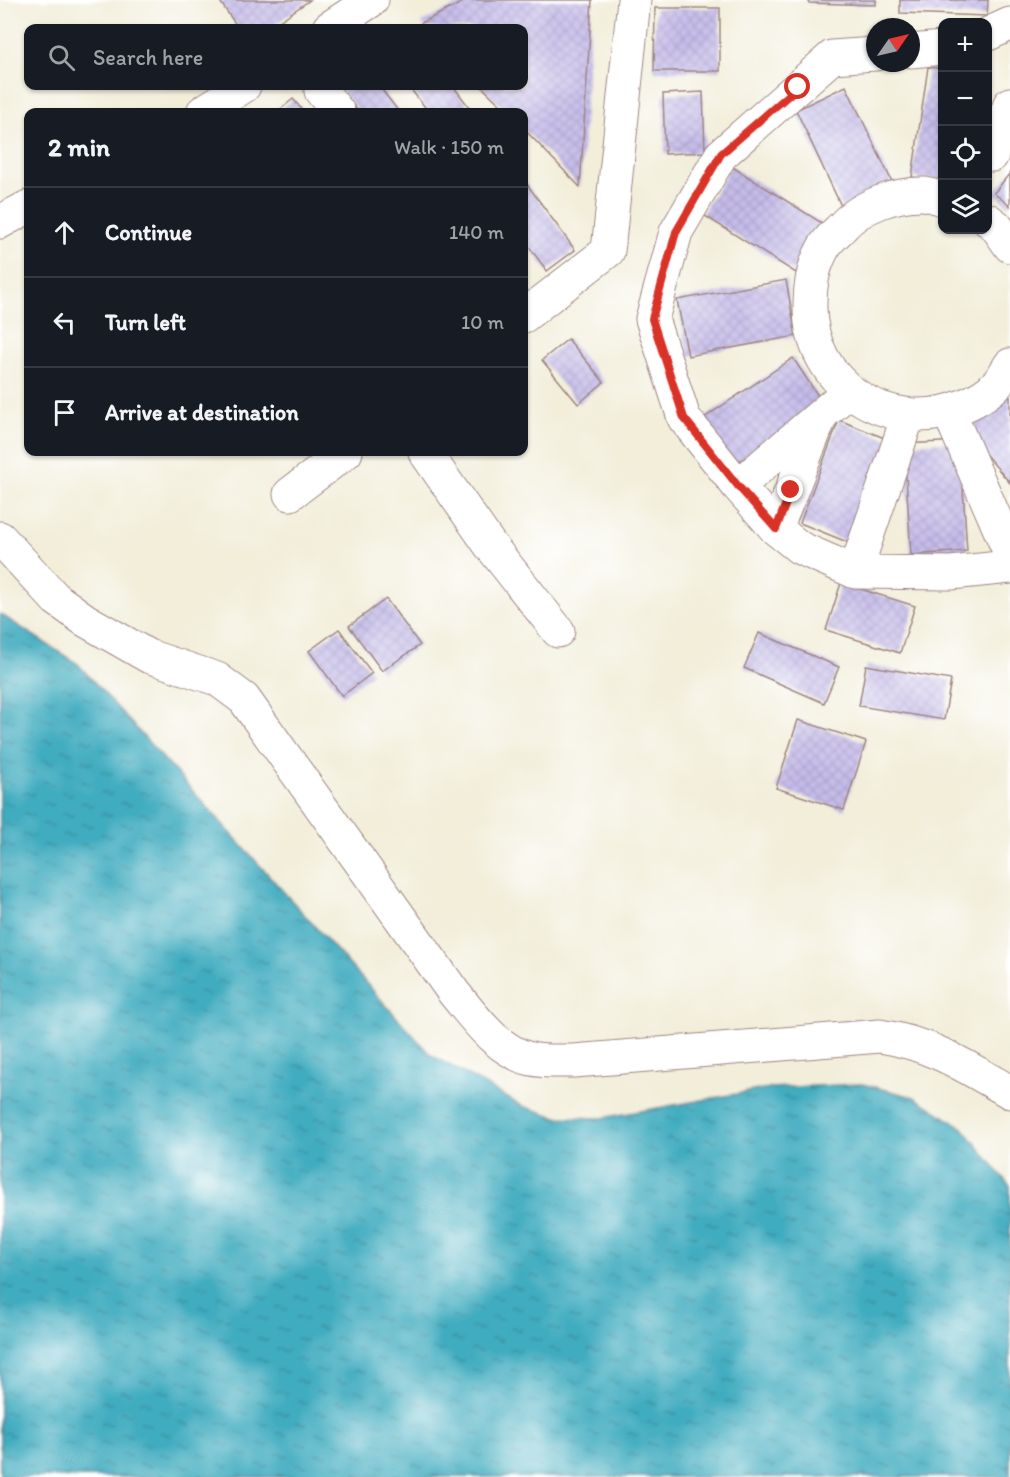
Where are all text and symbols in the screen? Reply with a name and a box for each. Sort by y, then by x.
north arrow [866,18,920,72]
map controls [938,18,992,234]
button: + [938,18,992,72]
search box [24,24,528,90]
icon: search [45,41,78,74]
text: Search here [93,44,203,71]
button: − [938,72,992,126]
route start [784,73,810,99]
button: locate [938,126,992,180]
text: 2 min [48,131,110,163]
text: Walk · 150 m [394,135,504,159]
button: layers [938,180,992,234]
icon: ahead [48,216,81,249]
text: Continue [105,219,192,246]
text: 140 m [449,220,504,244]
icon: left [48,306,81,339]
text: Turn left [105,309,186,336]
text: 10 m [461,310,504,334]
icon: arrive [48,396,81,429]
text: Arrive at destination [105,399,299,426]
route end [777,476,803,502]

